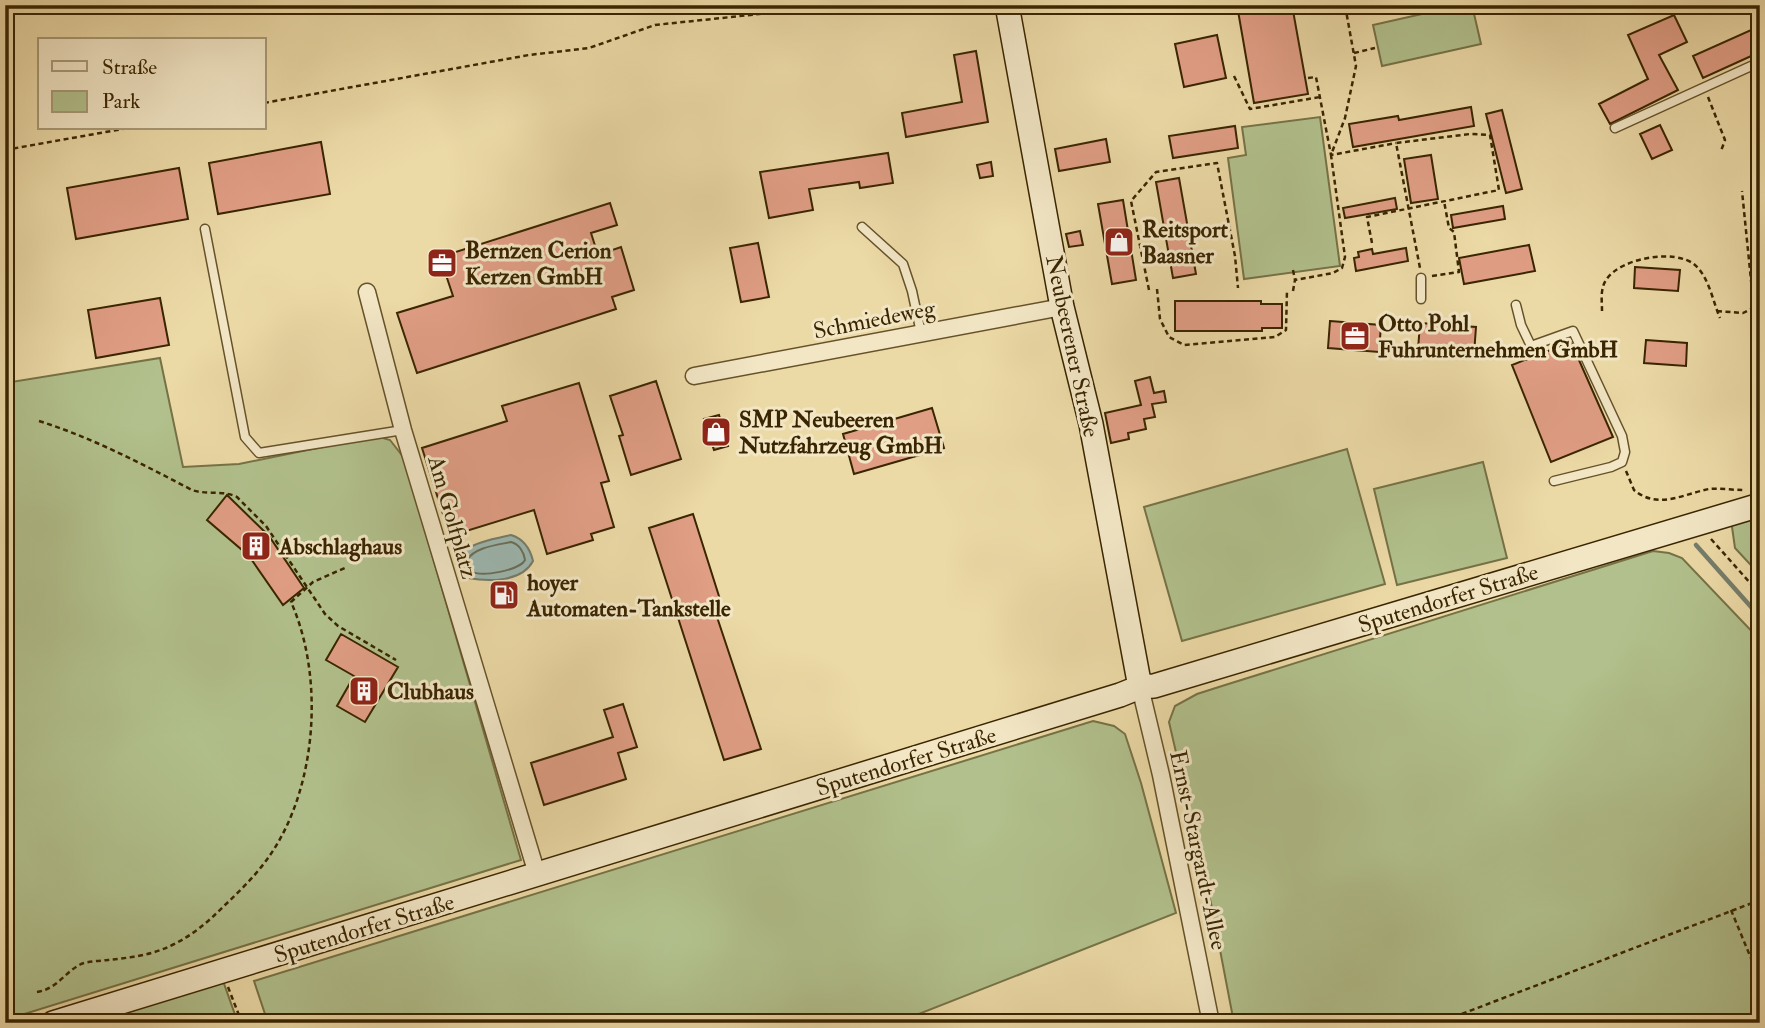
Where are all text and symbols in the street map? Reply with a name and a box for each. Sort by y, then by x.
legend [38,38,266,130]
text: Straße [102,54,157,81]
text: Park [102,88,140,115]
place label: Reitsport Baasner [1142,215,1228,270]
shop icon: Reitsport Baasner [1102,225,1136,259]
place label: Bernzen Cerion Kerzen GmbH [465,236,612,291]
office icon: Bernzen Cerion Kerzen GmbH [425,246,459,280]
street label: Neubeerener Straße [1039,252,1106,440]
street label: Schmiedeweg [811,293,938,346]
place label: Otto Pohl Fuhrunternehmen GmbH [1378,309,1618,364]
office icon: Otto Pohl Fuhrunternehmen GmbH [1338,319,1372,353]
place label: SMP Neubeeren Nutzfahrzeug GmbH [738,405,943,461]
shop icon: SMP Neubeeren Nutzfahrzeug GmbH [699,415,733,449]
street label: Am Golfplatz [420,451,484,582]
building icon: Abschlaghaus [239,529,273,563]
place label: Abschlaghaus [278,532,402,562]
street label: Sputendorfer Straße [1355,557,1542,641]
place label: hoyer Automaten-Tankstelle [526,568,731,623]
fuel station icon: hoyer Automaten-Tankstelle [487,578,521,612]
building icon: Clubhaus [347,674,381,708]
place label: Clubhaus [387,677,474,706]
street label: Sputendorfer Straße [813,720,1000,804]
street label: Ernst-Stargardt-Allee [1163,748,1234,953]
street label: Sputendorfer Straße [271,887,458,971]

